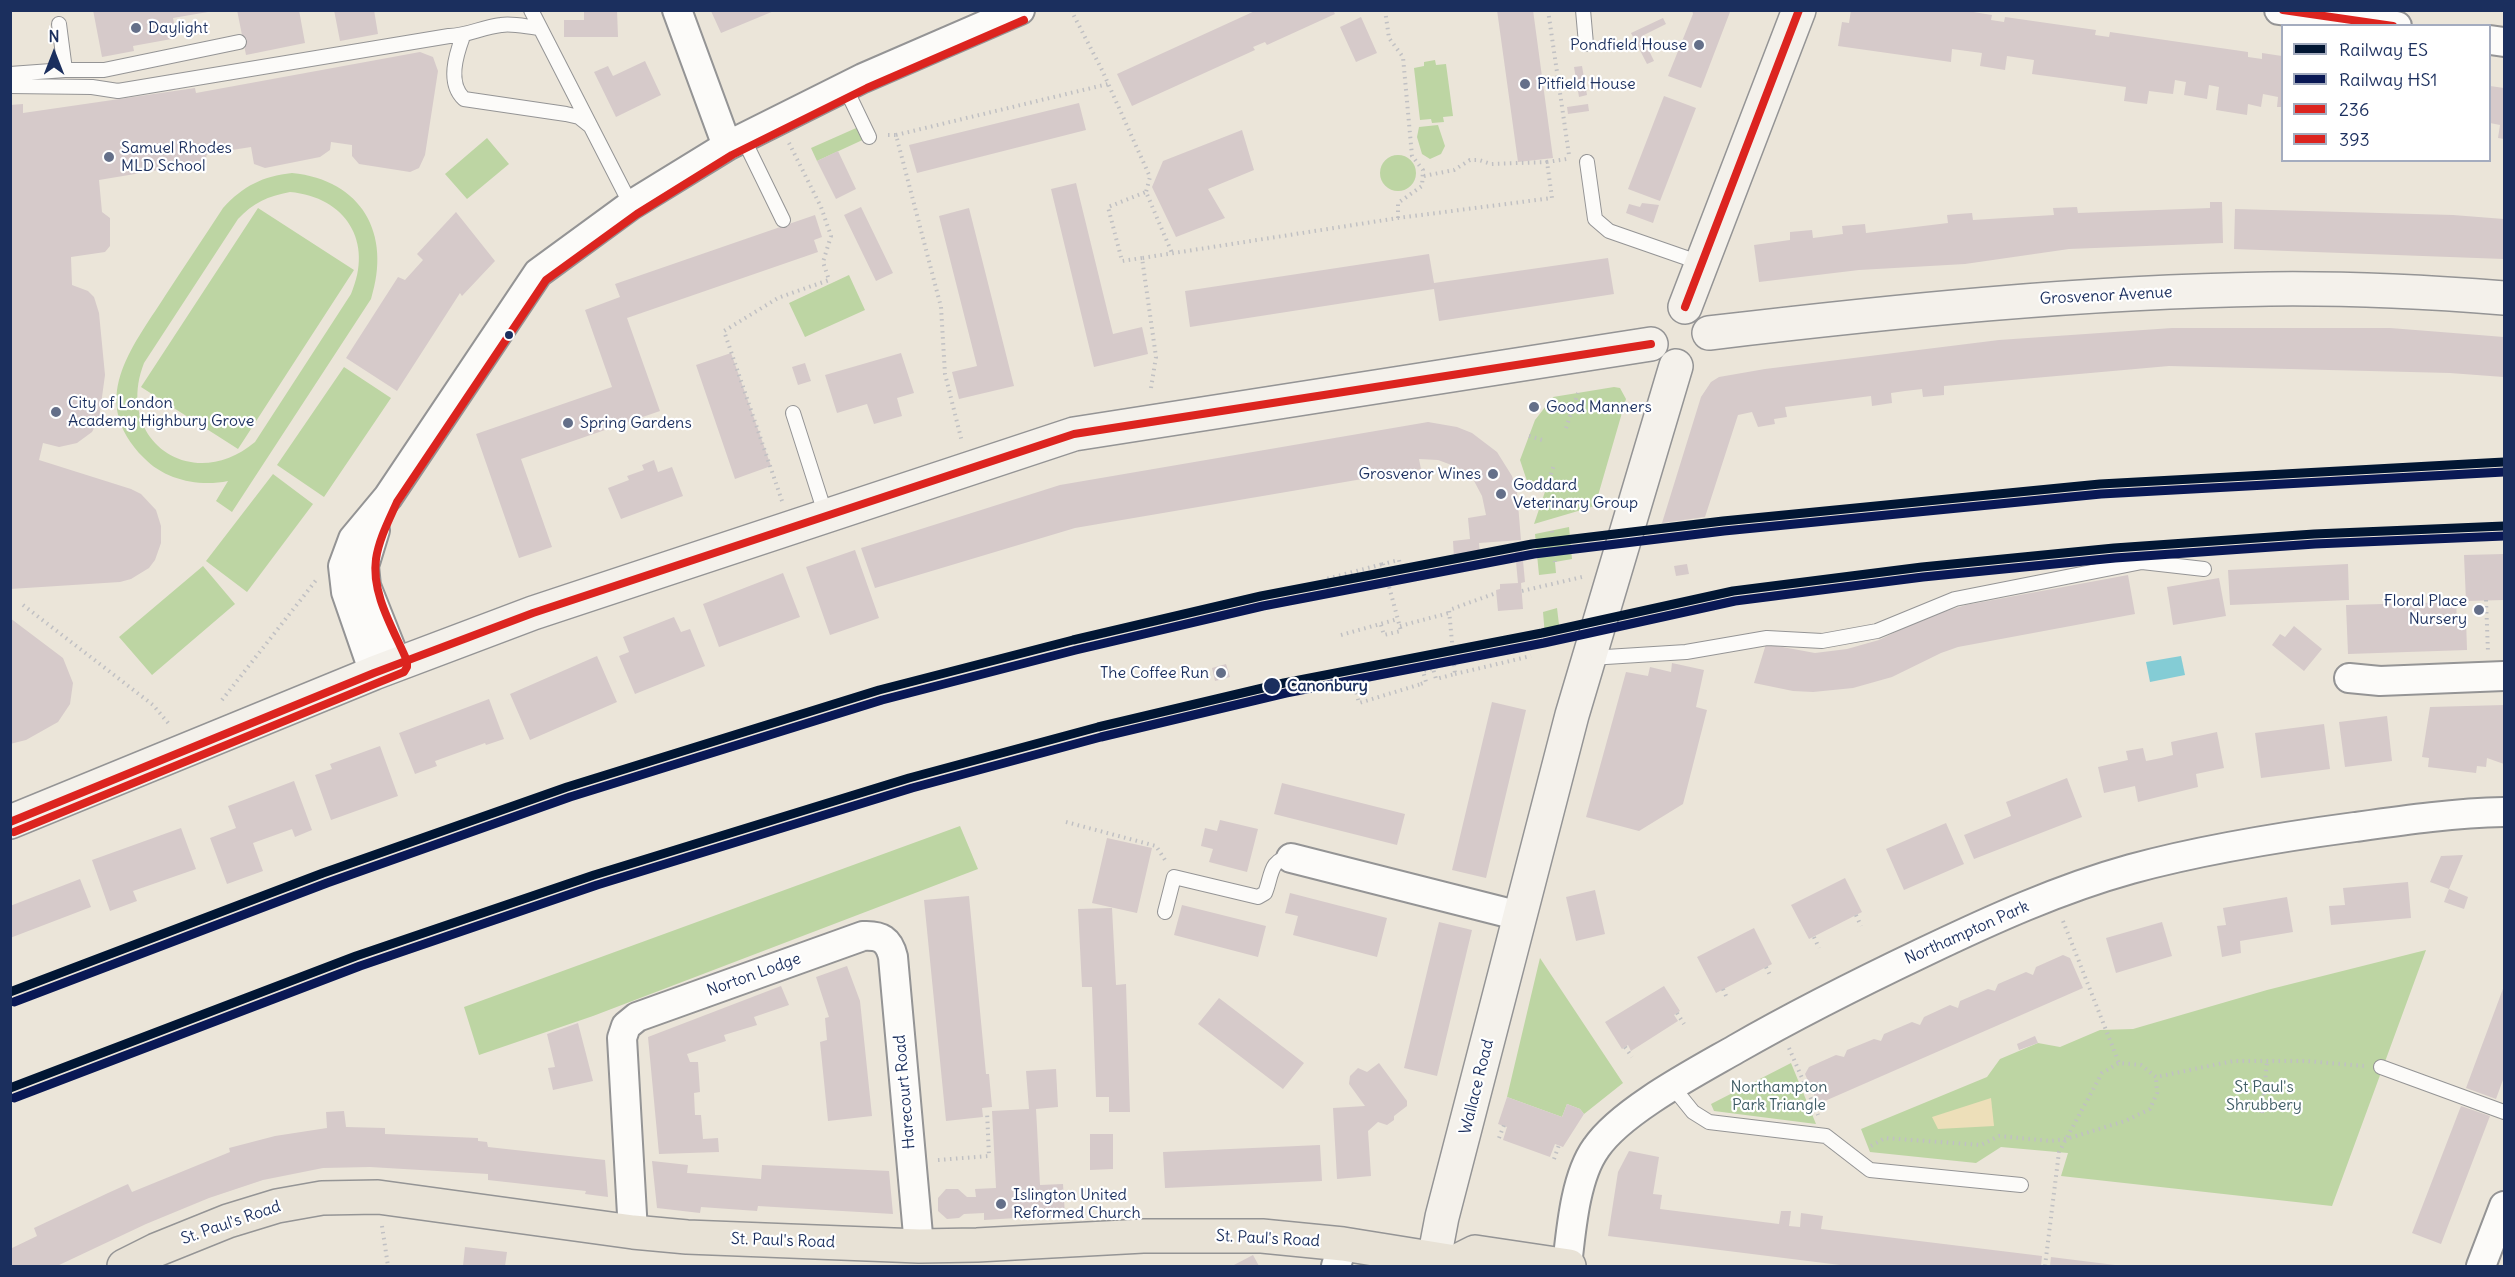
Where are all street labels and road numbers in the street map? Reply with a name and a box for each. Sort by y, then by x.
street label: Grosvenor Avenue [2039,283,2173,309]
street label: Northampton Park [1902,897,2032,969]
street label: Norton Lodge [705,949,803,1001]
street label: Harecourt Road [890,1034,920,1150]
street label: Wallace Road [1456,1038,1498,1136]
street label: St. Paul's Road [179,1197,283,1249]
street label: St. Paul's Road [1216,1227,1320,1251]
street label: St. Paul's Road [731,1230,835,1252]

